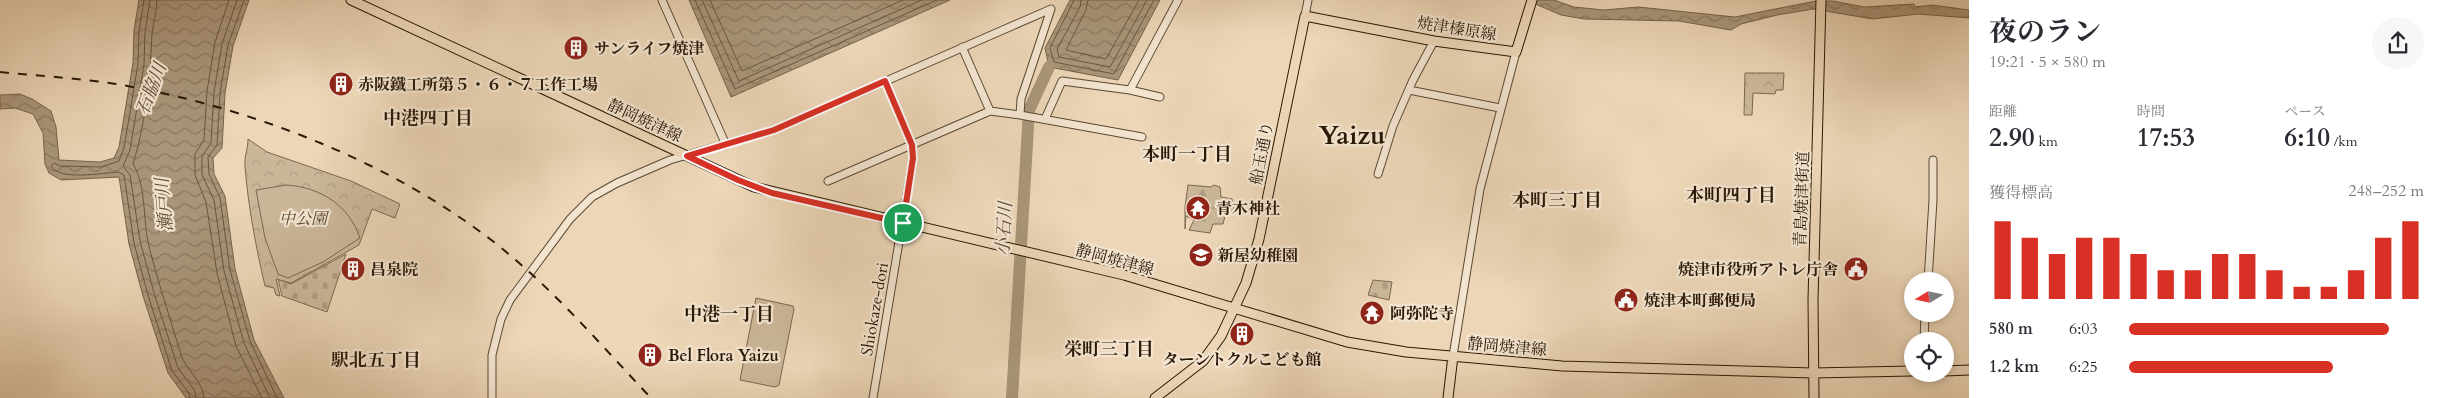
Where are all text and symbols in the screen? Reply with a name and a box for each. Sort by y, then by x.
street label: 焼津榛原線 [1416,12,1498,46]
text: 夜のラン [1989,13,2101,51]
button: share [2372,17,2424,69]
building icon: サンライフ焼津 [563,35,589,61]
place label: サンライフ焼津 [594,38,704,60]
text: 19:21 · 5 × 580 m [1989,51,2106,73]
water label: 石脇川 [130,58,174,119]
building icon: 赤阪鐵工所第５・６・７工作工場 [328,71,354,97]
place label: 赤阪鐵工所第５・６・７工作工場 [358,74,598,96]
street label: 静岡焼津線 [604,94,685,148]
text: 距離 [1989,102,2017,121]
text: 時間 [2137,102,2165,121]
text: ペース [2284,102,2326,121]
district label: 中港四丁目 [383,106,473,131]
district label: Yaizu [1319,118,1385,153]
street label: 船玉通り [1245,120,1279,187]
text: 2.90 [1989,121,2035,155]
text: 17:53 [2137,121,2195,155]
text: 6:10 [2284,121,2330,155]
text: km [2035,132,2058,151]
text: /km [2330,132,2358,151]
district label: 本町一丁目 [1142,142,1232,167]
street label: 青島焼津街道 [1789,151,1815,247]
water label: 瀬戸川 [150,175,179,233]
text: 248–252 m [2348,180,2424,202]
text: 獲得標高 [1989,182,2053,204]
district label: 本町四丁目 [1686,183,1776,208]
district label: 本町三丁目 [1512,188,1602,213]
temple icon: 青木神社 [1185,195,1211,221]
place label: 青木神社 [1216,198,1280,220]
water label: 小石川 [991,199,1018,257]
pin [882,202,924,244]
park label: 中公園 [279,208,330,230]
icon: arrive [889,209,917,237]
street label: 静岡焼津線 [1073,239,1156,281]
school or university icon: 新屋幼稚園 [1188,242,1214,268]
place label: 新屋幼稚園 [1217,245,1298,267]
building icon: 昌泉院 [340,256,366,282]
public building icon: 焼津市役所アトレ庁舎 [1843,256,1869,282]
place label: 昌泉院 [370,259,418,281]
place label: 焼津市役所アトレ庁舎 [1678,259,1838,281]
street label: Shiokaze-dori [856,260,894,358]
north arrow [1904,272,1954,322]
map controls [1904,272,1954,382]
public building icon: 焼津本町郵便局 [1613,287,1639,313]
place label: 焼津本町郵便局 [1644,290,1756,312]
temple icon: 阿弥陀寺 [1359,300,1385,326]
district label: 中港一丁目 [684,302,774,327]
place label: 阿弥陀寺 [1390,303,1454,325]
text: 580 m [1989,318,2033,340]
text: 6:03 [2069,318,2098,340]
building icon: ターントクルこども館 [1229,321,1255,347]
button: locate [1904,332,1954,382]
street label: 静岡焼津線 [1466,333,1548,361]
district label: 栄町三丁目 [1064,337,1154,362]
building icon: Bel Flora Yaizu [637,342,663,368]
place label: Bel Flora Yaizu [668,345,779,367]
district label: 駅北五丁目 [331,348,421,373]
place label: ターントクルこども館 [1163,349,1321,371]
text: 1.2 km [1989,356,2039,378]
text: 6:25 [2069,356,2098,378]

